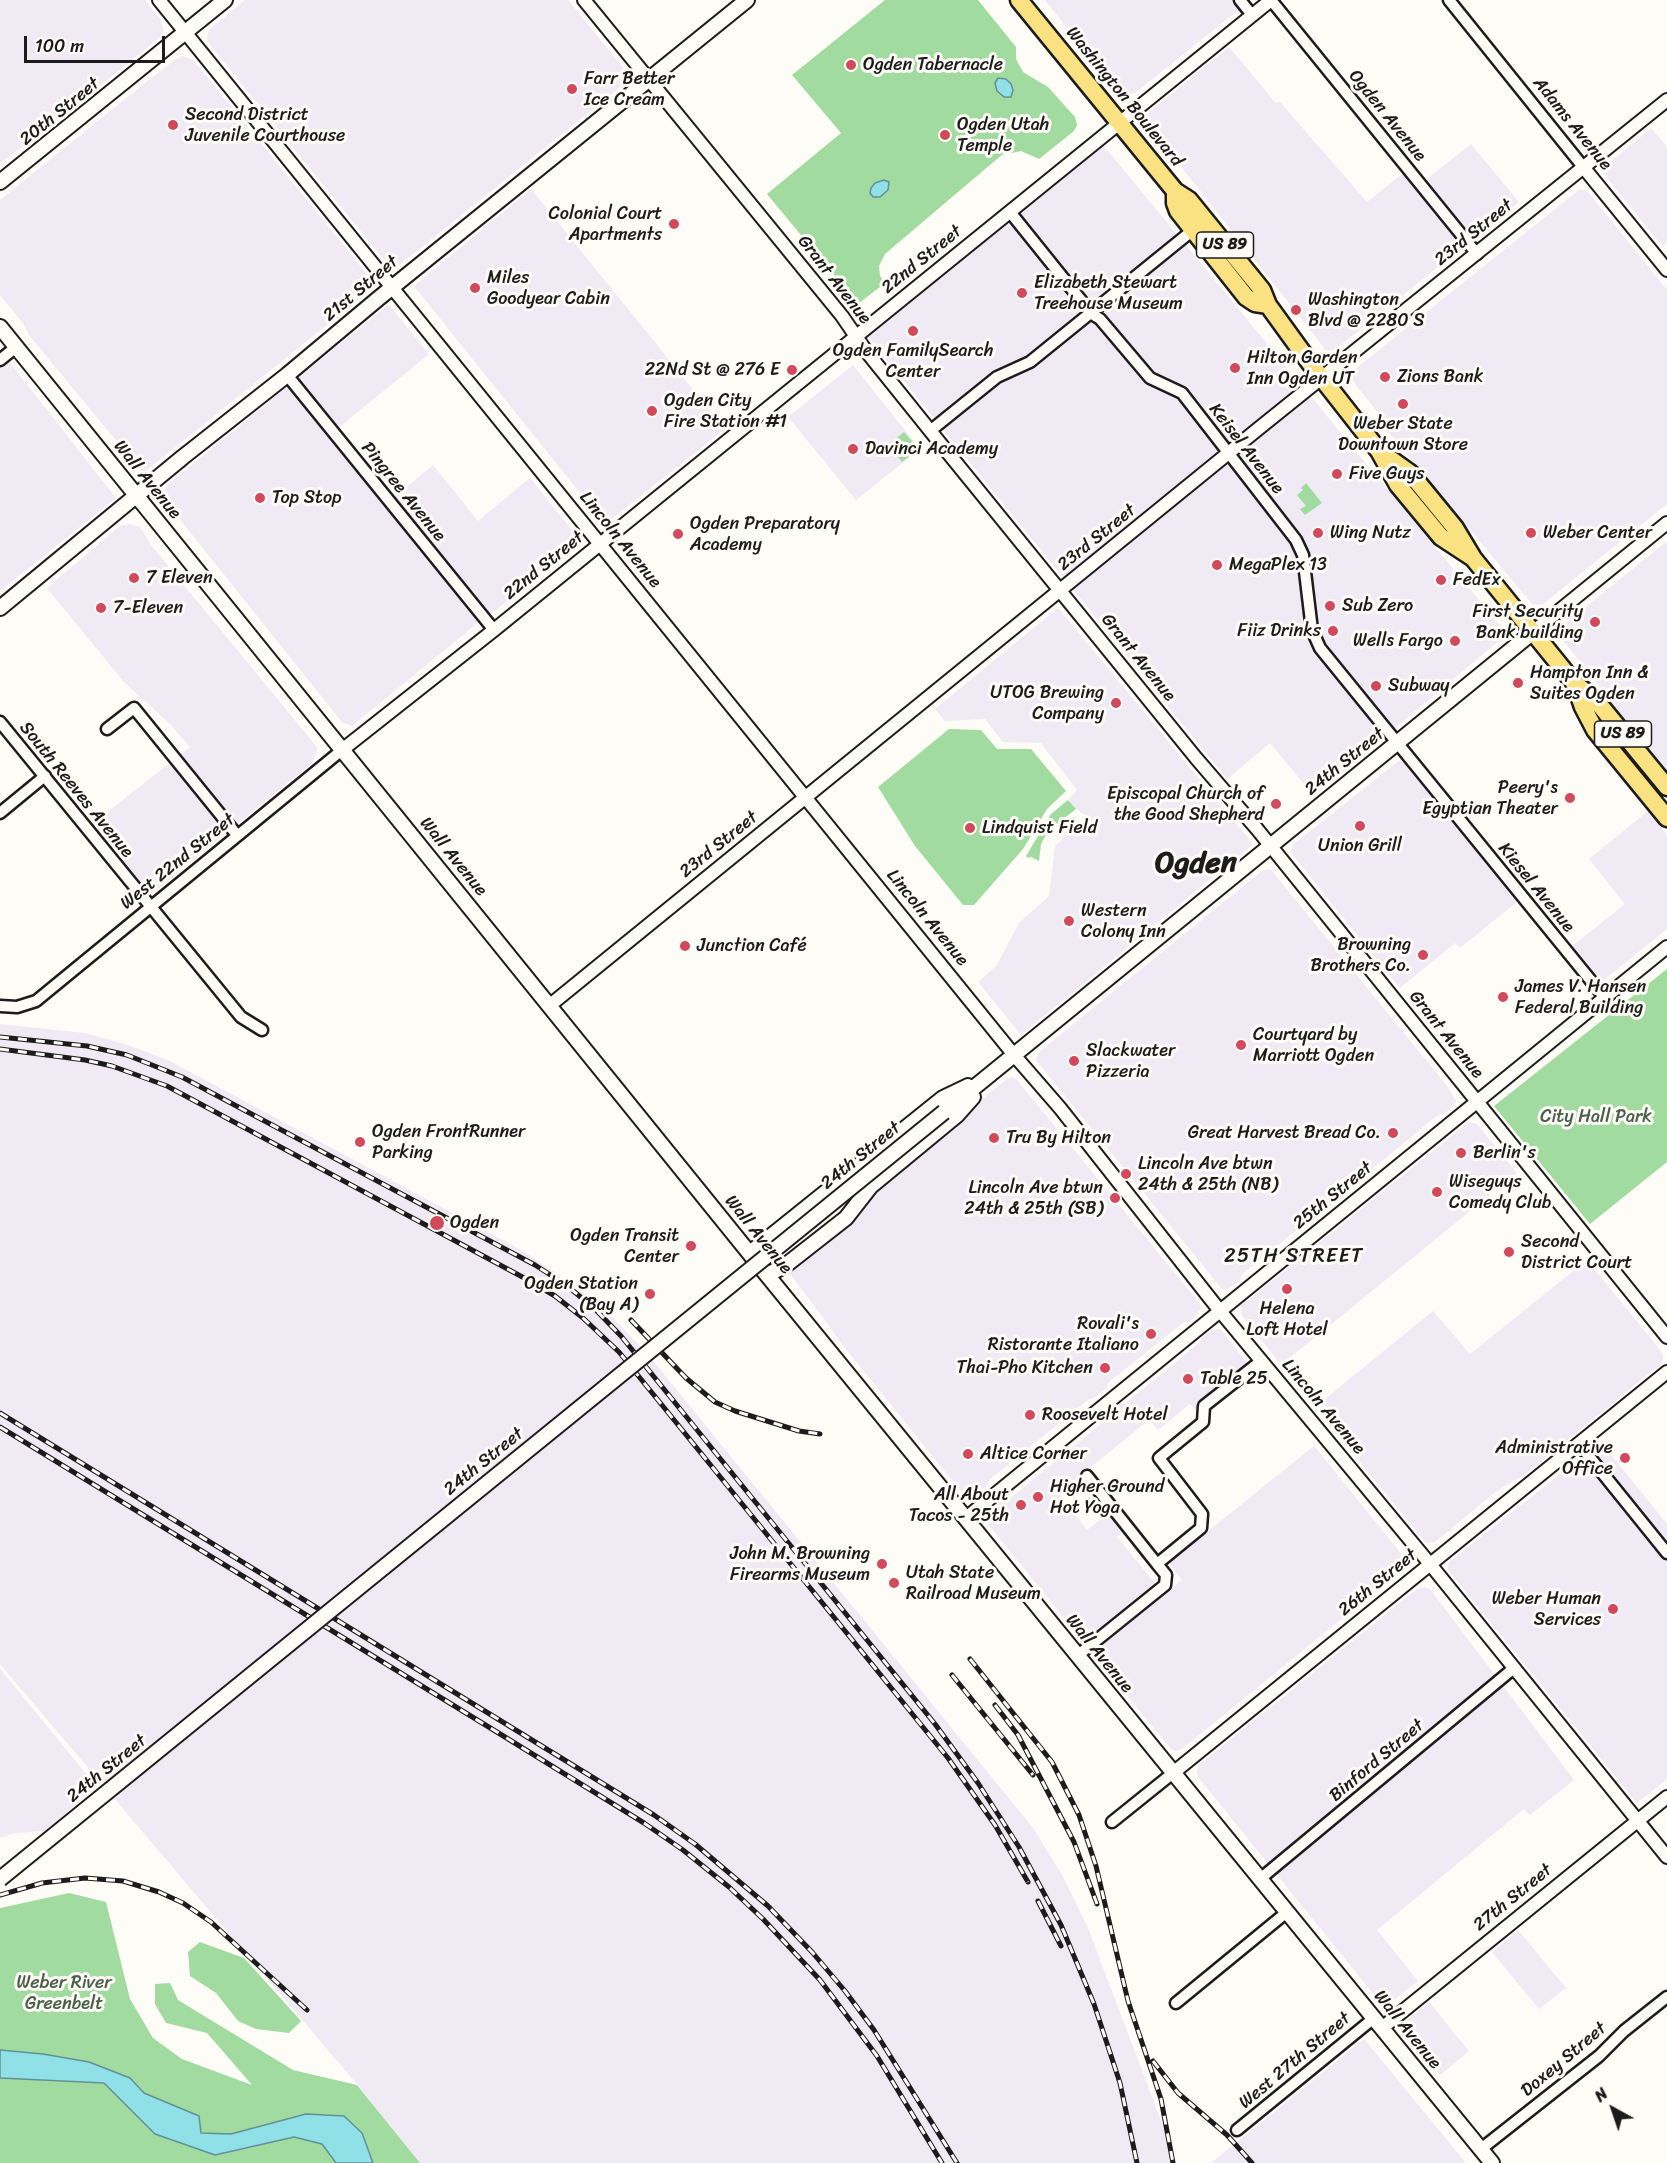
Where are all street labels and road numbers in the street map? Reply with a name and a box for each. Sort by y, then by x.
street label: Washington Boulevard [1061,23,1187,171]
street label: Ogden Avenue [1344,66,1430,166]
street label: 20th Street [16,73,104,151]
street label: Adams Avenue [1528,73,1616,175]
street label: 23rd Street [1431,195,1517,271]
street label: 22nd Street [878,221,966,299]
street label: Grant Avenue [793,231,875,329]
road number: US 89 [1196,232,1254,258]
street label: 21st Street [319,251,403,327]
street label: Keisel Avenue [1204,399,1288,499]
street label: Wall Avenue [109,436,185,524]
street label: Pingree Avenue [356,438,450,546]
street label: Lincoln Avenue [574,487,666,593]
street label: 23rd Street [1054,500,1140,576]
street label: 22nd Street [500,527,588,605]
street label: Grant Avenue [1096,610,1180,706]
street label: South Reeves Avenue [14,718,138,862]
road number: US 89 [1594,721,1652,747]
street label: 24th Street [1301,723,1389,801]
street label: 23rd Street [676,807,762,883]
street label: West 22nd Street [116,809,240,915]
street label: Wall Avenue [415,813,491,901]
street label: Kiesel Avenue [1493,839,1579,937]
street label: Lincoln Avenue [881,865,973,971]
street label: Grant Avenue [1404,987,1488,1083]
street label: 24th Street [817,1117,905,1195]
street label: 25th Street [1289,1158,1377,1234]
street label: Wall Avenue [720,1191,796,1279]
street label: Lincoln Avenue [1277,1355,1369,1459]
street label: 24th Street [440,1423,528,1501]
street label: 26th Street [1334,1545,1422,1621]
street label: Wall Avenue [1061,1610,1137,1698]
street label: Binford Street [1325,1715,1429,1807]
street label: 24th Street [63,1730,151,1808]
street label: 27th Street [1469,1860,1557,1936]
street label: Wall Avenue [1369,1986,1445,2074]
street label: West 27th Street [1235,2008,1355,2114]
street label: Doxey Street [1517,2018,1611,2102]

